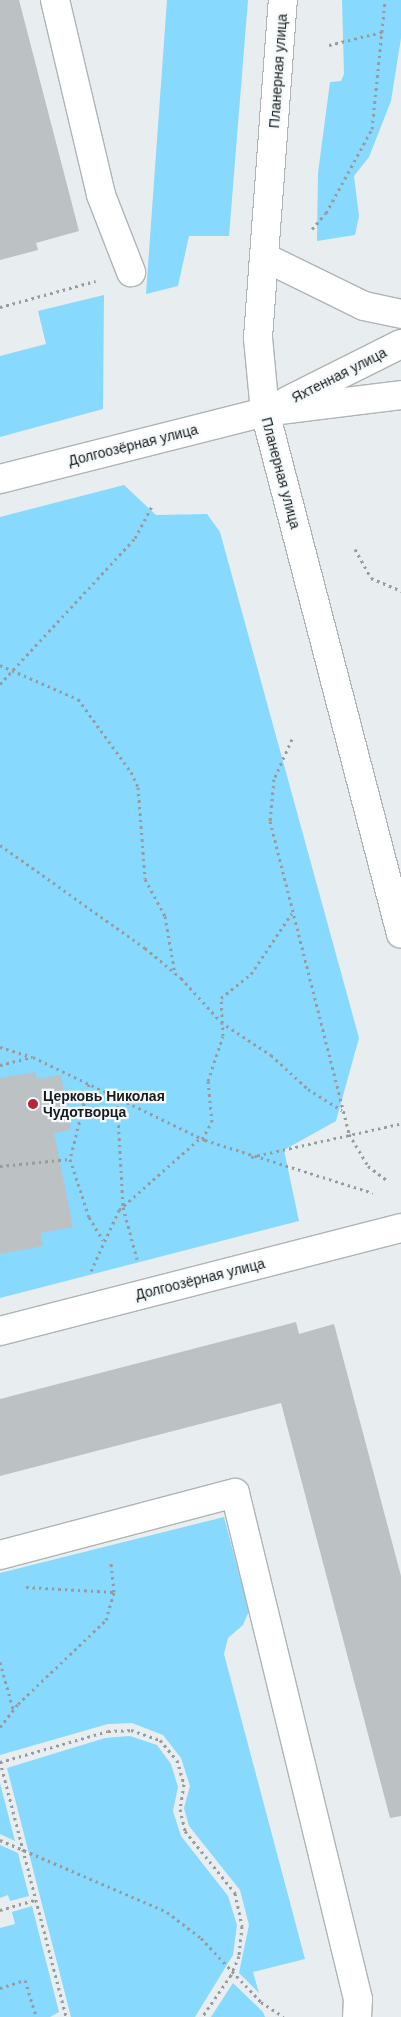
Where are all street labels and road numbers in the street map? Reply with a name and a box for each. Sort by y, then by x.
street label: Планерная улица [266,13,290,129]
street label: Яхтенная улица [289,344,389,406]
street label: Планерная улица [258,415,304,531]
street label: Долгоозёрная улица [66,421,200,469]
street label: Долгоозёрная улица [133,1255,267,1303]

